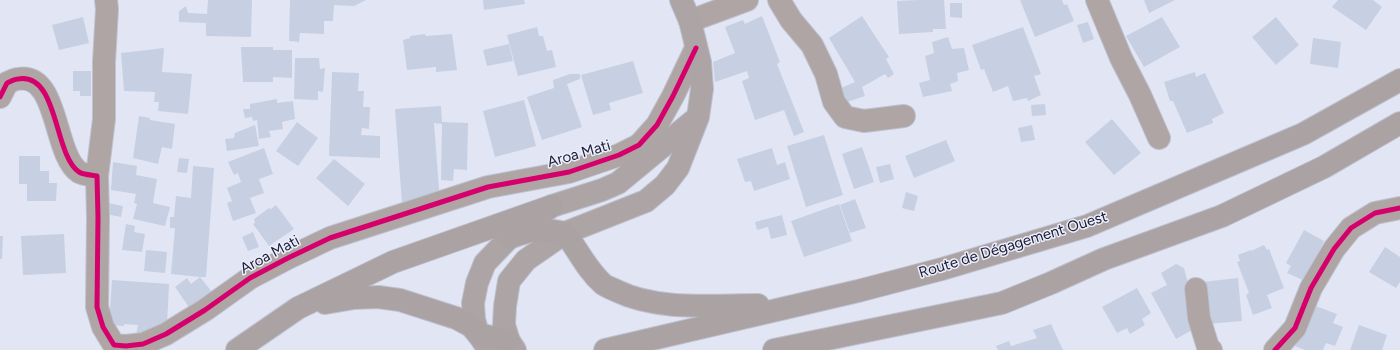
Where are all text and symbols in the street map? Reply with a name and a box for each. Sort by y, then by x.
street label: Aroa Mati [545,136,613,172]
street label: Route de Dégagement Ouest [917,208,1109,282]
street label: Aroa Mati [237,232,303,278]

